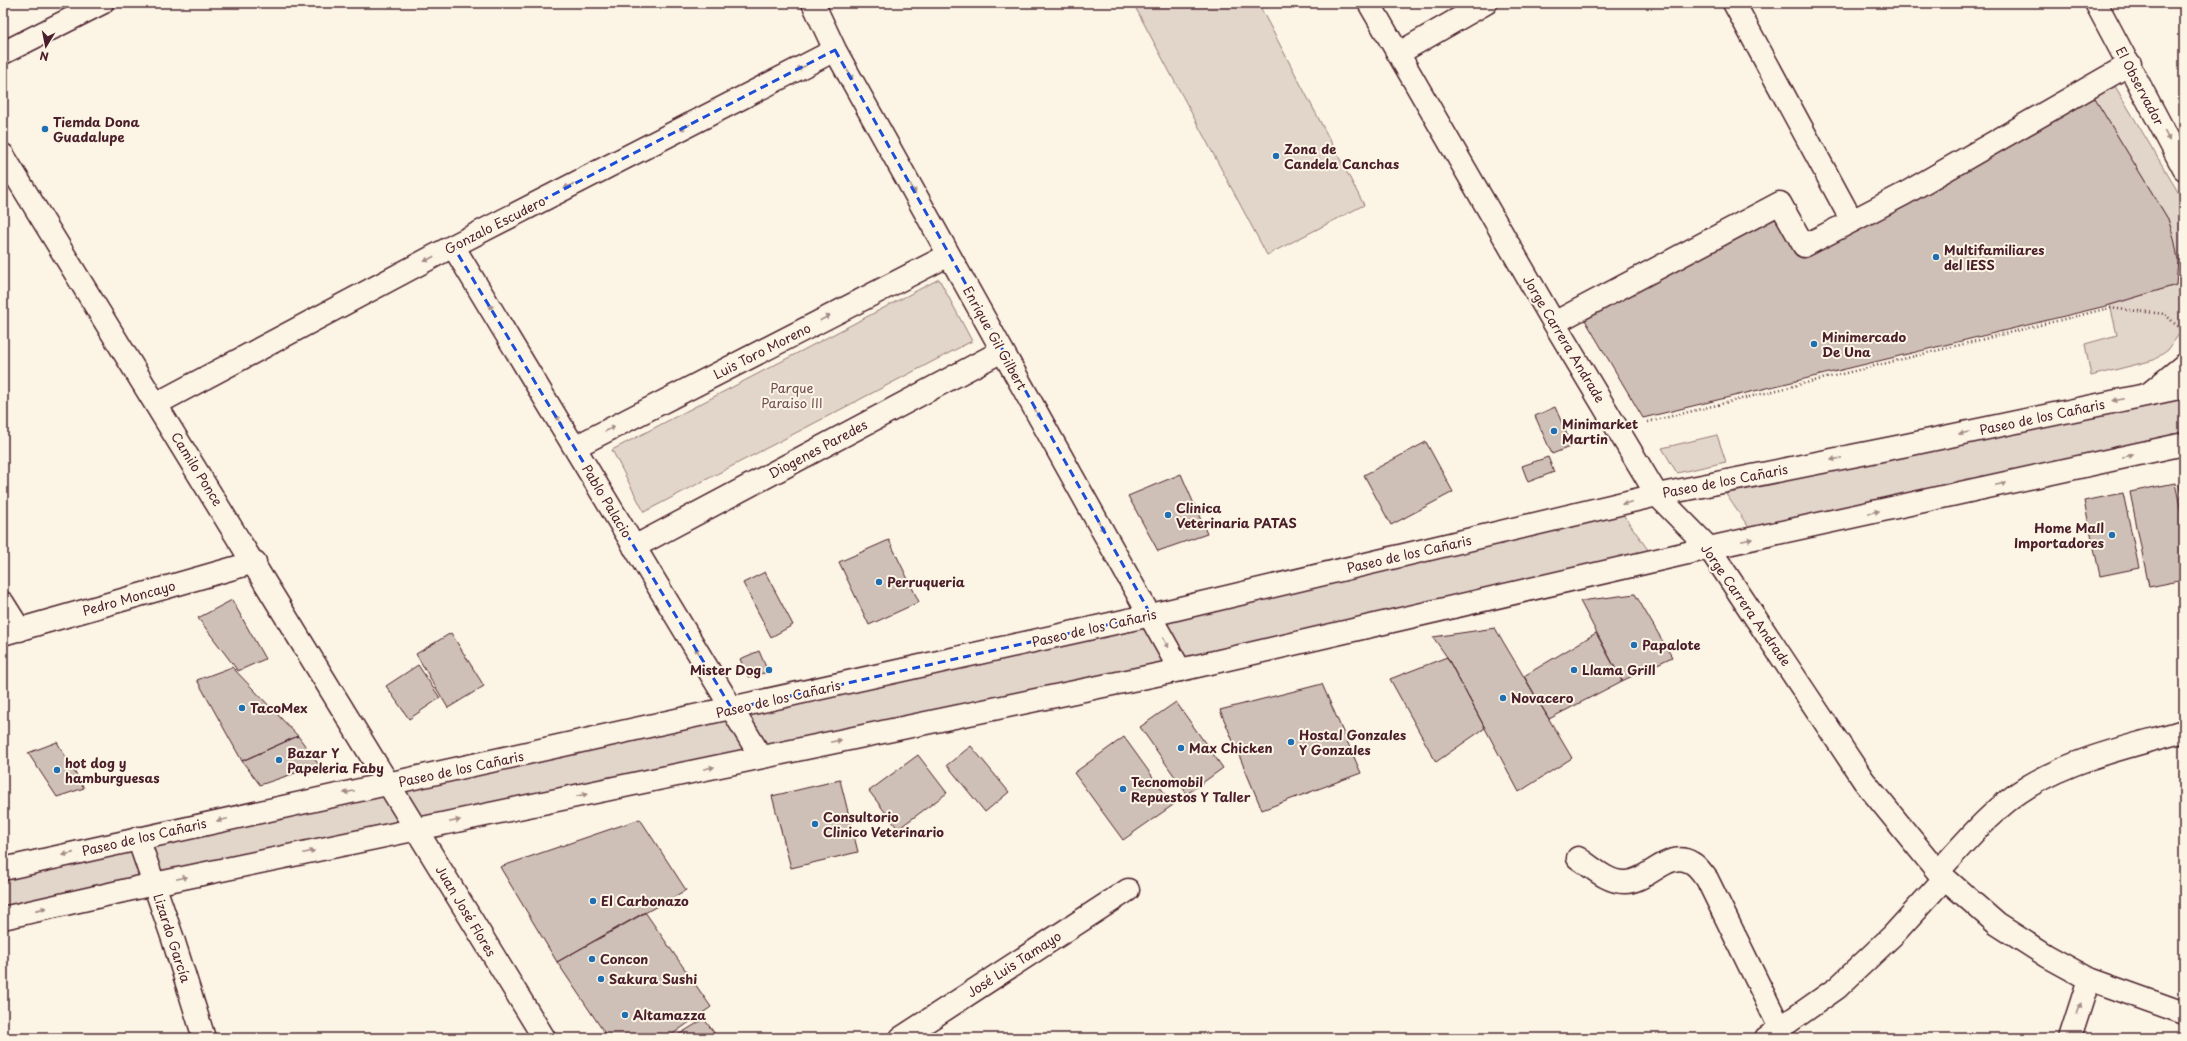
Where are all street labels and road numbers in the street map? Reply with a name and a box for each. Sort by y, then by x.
street label: El Observador [2112,43,2169,129]
street label: Gonzalo Escudero [441,191,549,258]
street label: Jorge Carrera Andrade [1519,272,1610,406]
street label: Enrique Gil Gilbert [959,282,1032,393]
street label: Luis Toro Moreno [710,318,814,383]
street label: Paseo de los Cañaris [1977,394,2106,439]
street label: Diogenes Paredes [765,414,871,483]
street label: Camilo Ponce [167,428,228,509]
street label: Paseo de los Cañaris [1660,459,1789,502]
street label: Pablo Palacio [578,461,637,541]
street label: Paseo de los Cañaris [1345,530,1473,577]
street label: Jorge Carrera Andrade [1697,540,1796,670]
street label: Pedro Moncayo [80,575,178,620]
street label: Paseo de los Cañaris [1030,604,1158,651]
street label: Paseo de los Cañaris [714,675,842,722]
street label: Paseo de los Cañaris [396,746,525,791]
street label: Paseo de los Cañaris [80,813,208,860]
street label: Juan José Flores [432,862,501,960]
street label: Lizardo García [149,891,196,986]
street label: José Luis Tamayo [963,926,1065,1001]

